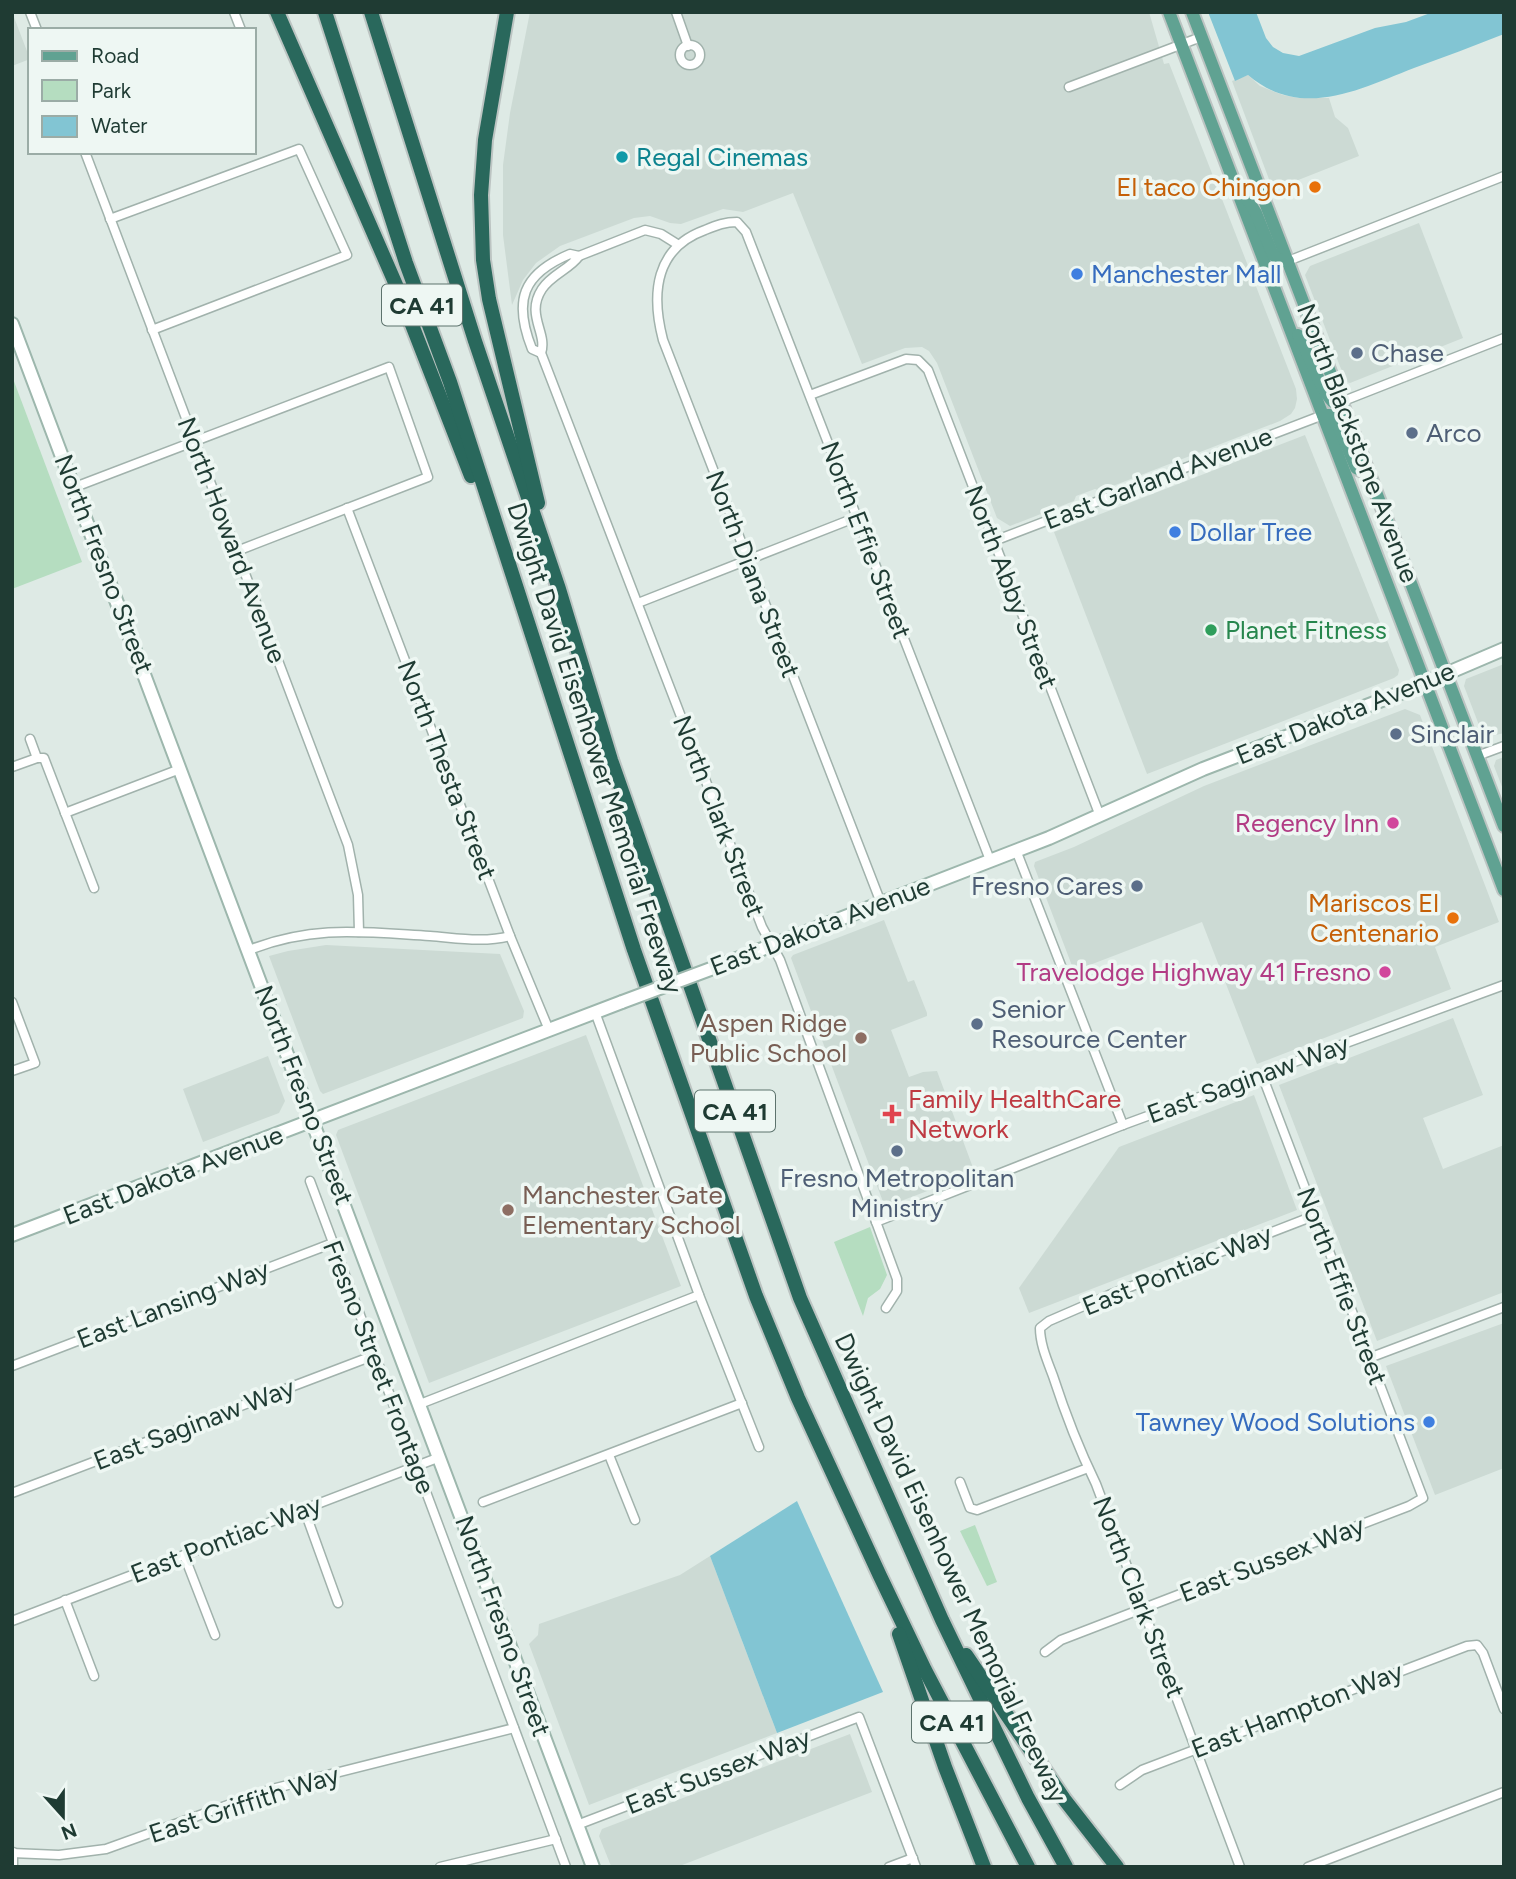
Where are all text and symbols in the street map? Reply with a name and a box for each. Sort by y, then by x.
legend [28,28,256,154]
text: Road [91,43,139,68]
text: Park [91,78,132,103]
text: Water [91,113,147,138]
place label: Regal Cinemas [636,141,808,173]
marker: Regal Cinemas [614,149,630,165]
place label: El taco Chingon [1116,171,1301,203]
marker: El taco Chingon [1307,179,1323,195]
place label: Manchester Mall [1091,258,1282,290]
marker: Manchester Mall [1069,266,1085,282]
road number: CA 41 [382,284,462,326]
street label: North Blackstone Avenue [1290,299,1426,587]
place label: Chase [1371,337,1444,369]
marker: Chase [1349,345,1365,361]
street label: North Howard Avenue [170,413,294,667]
place label: Arco [1426,417,1482,449]
street label: East Garland Avenue [1039,420,1277,536]
marker: Arco [1404,425,1420,441]
street label: North Effie Street [814,437,918,643]
street label: North Fresno Street [47,450,161,678]
street label: North Diana Street [699,466,807,682]
street label: North Abby Street [957,481,1065,693]
street label: Dwight David Eisenhower Memorial Freeway [500,498,690,998]
place label: Dollar Tree [1189,516,1312,548]
marker: Dollar Tree [1167,524,1183,540]
place label: Planet Fitness [1225,614,1387,646]
marker: Planet Fitness [1203,622,1219,638]
street label: East Dakota Avenue [1231,655,1459,771]
street label: North Thesta Street [390,656,504,884]
street label: North Clark Street [666,711,772,921]
place label: Sinclair [1410,718,1495,750]
marker: Sinclair [1388,726,1404,742]
place label: Regency Inn [1235,807,1379,839]
marker: Regency Inn [1385,815,1401,831]
street label: East Dakota Avenue [706,869,934,983]
place label: Fresno Cares [971,870,1123,902]
marker: Fresno Cares [1129,878,1145,894]
place label: Mariscos El Centenario [1308,887,1439,949]
marker: Mariscos El Centenario [1445,910,1461,926]
place label: Travelodge Highway 41 Fresno [1016,956,1371,988]
marker: Travelodge Highway 41 Fresno [1377,964,1393,980]
street label: North Fresno Street [247,981,361,1209]
place label: Senior Resource Center [991,993,1187,1055]
place label: Aspen Ridge Public School [690,1007,847,1069]
marker: Senior Resource Center [969,1016,985,1032]
street label: East Saginaw Way [1143,1028,1354,1130]
marker: Aspen Ridge Public School [853,1030,869,1046]
place label: Family HealthCare Network [908,1083,1121,1145]
road number: CA 41 [695,1091,775,1132]
marker: Family HealthCare Network [882,1104,902,1124]
street label: East Dakota Avenue [59,1118,287,1232]
marker: Fresno Metropolitan Ministry [889,1143,905,1159]
place label: Fresno Metropolitan Ministry [780,1162,1014,1224]
place label: Manchester Gate Elementary School [522,1179,740,1241]
street label: North Effie Street [1290,1183,1394,1389]
marker: Manchester Gate Elementary School [500,1202,516,1218]
street label: East Pontiac Way [1078,1217,1277,1323]
street label: Fresno Street Frontage [316,1236,442,1498]
street label: East Lansing Way [72,1253,274,1355]
street label: Dwight David Eisenhower Memorial Freeway [828,1328,1074,1808]
street label: East Saginaw Way [89,1371,299,1477]
place label: Tawney Wood Solutions [1136,1406,1415,1438]
marker: Tawney Wood Solutions [1421,1414,1437,1430]
street label: East Pontiac Way [126,1488,326,1590]
street label: North Clark Street [1086,1492,1192,1702]
street label: East Sussex Way [1175,1509,1369,1609]
street label: North Fresno Street [448,1511,558,1741]
street label: East Hampton Way [1187,1655,1407,1765]
road number: CA 41 [912,1702,992,1742]
street label: East Sussex Way [621,1721,815,1821]
street label: East Griffith Way [145,1758,344,1850]
north arrow [28,1781,98,1851]
text: N [58,1818,80,1845]

